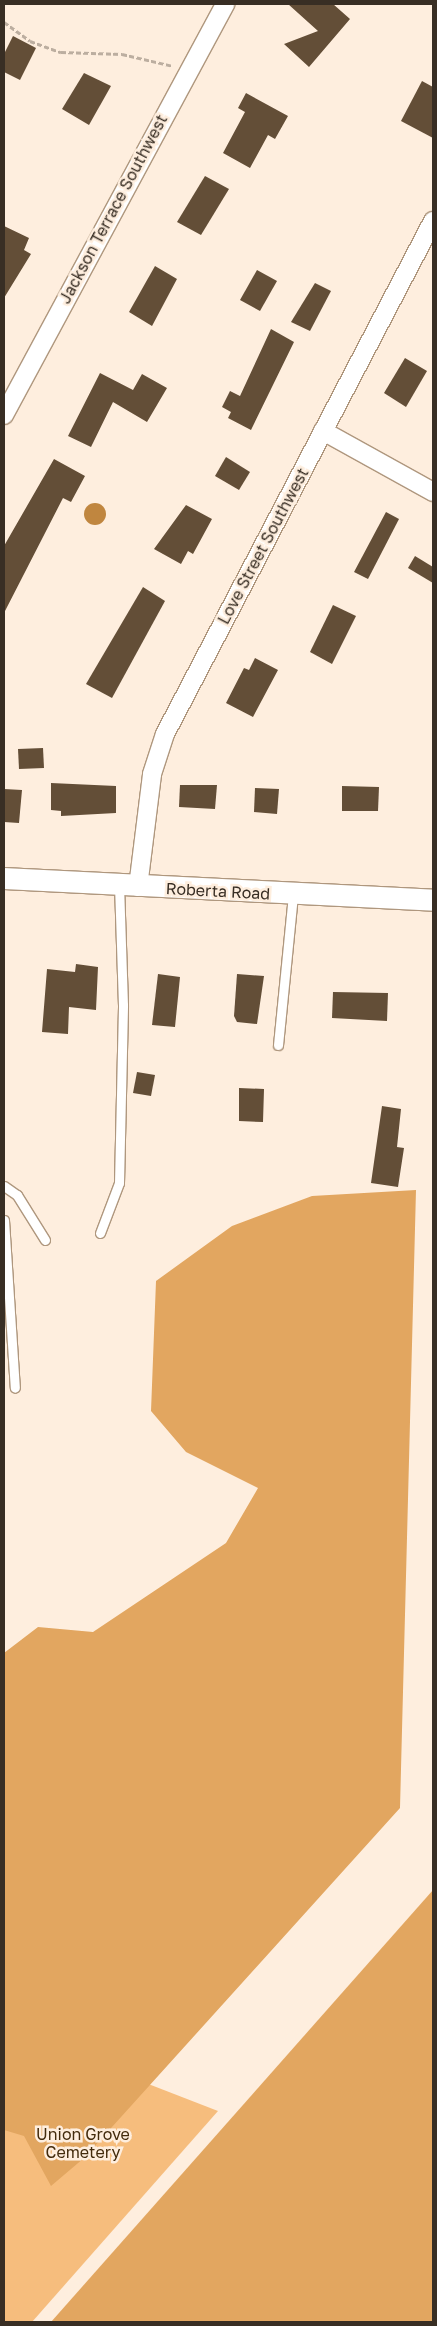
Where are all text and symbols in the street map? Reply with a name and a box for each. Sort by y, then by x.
street label: Jackson Terrace Southwest [55,111,171,307]
street label: Love Street Southwest [214,465,312,627]
street label: Roberta Road [165,879,271,903]
park label: Union Grove Cemetery [36,2124,130,2162]

